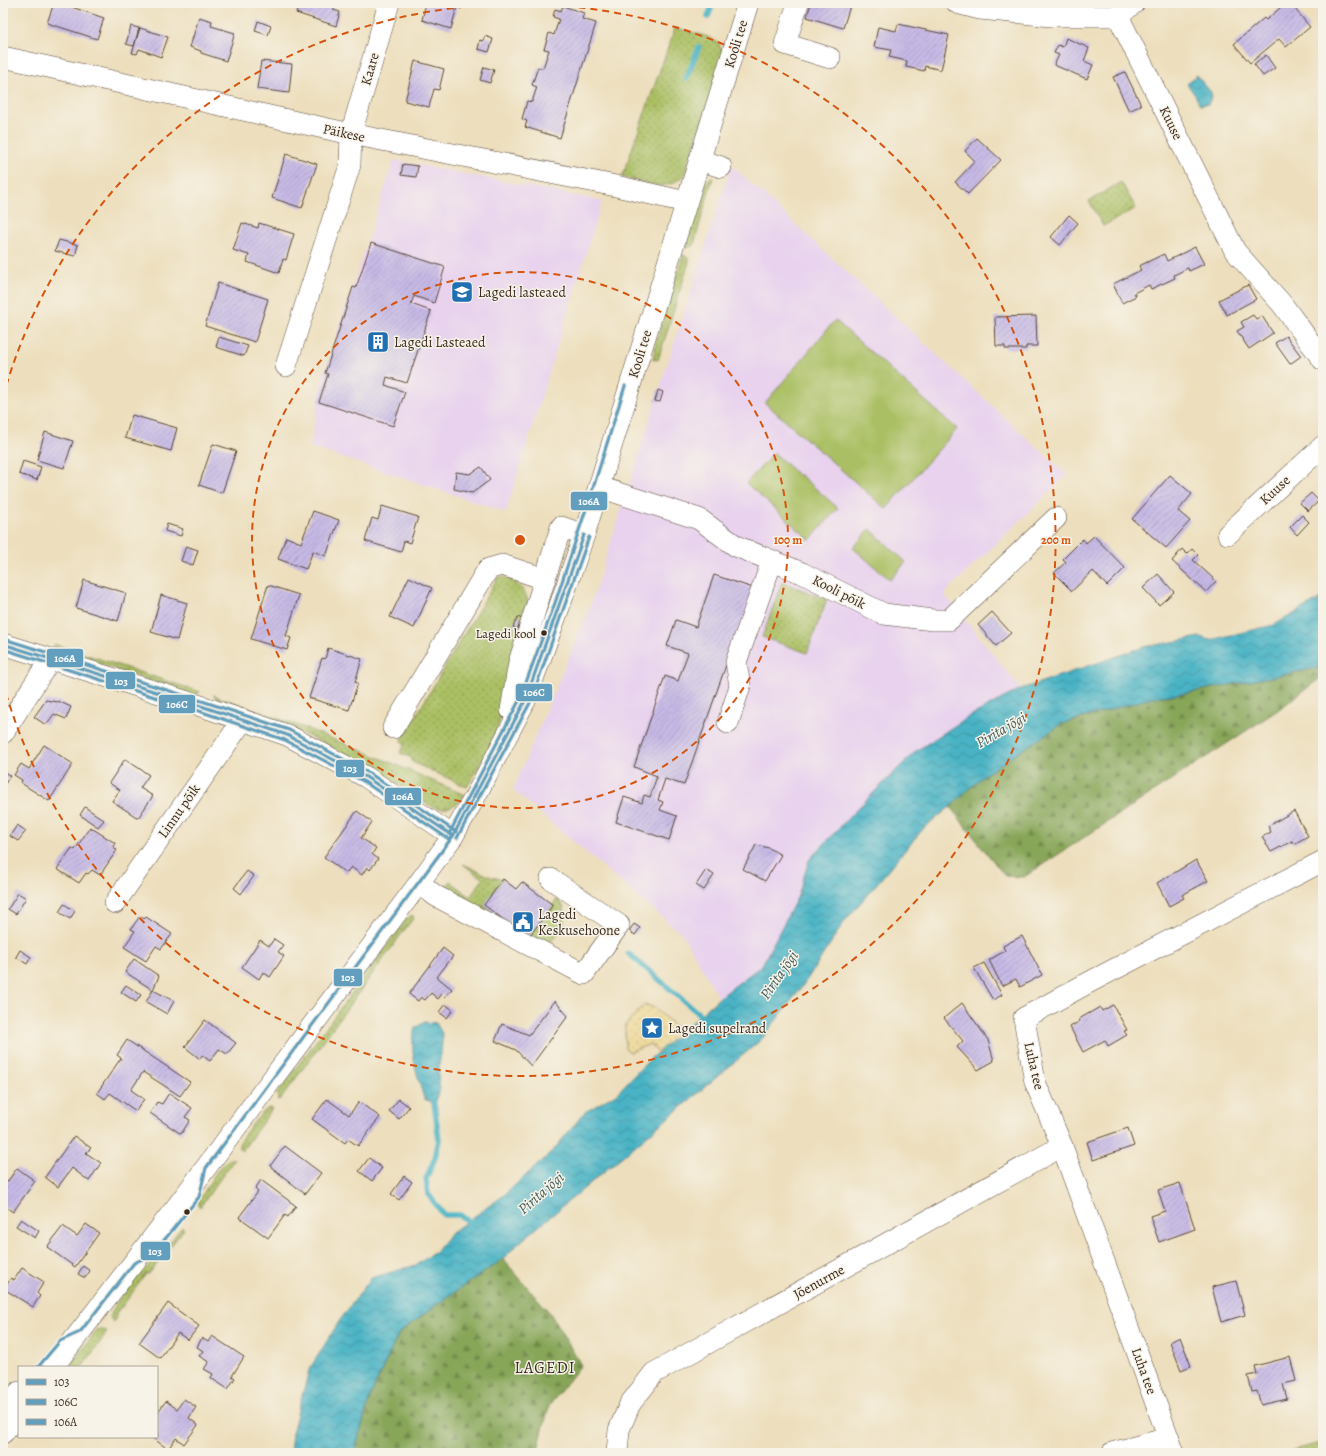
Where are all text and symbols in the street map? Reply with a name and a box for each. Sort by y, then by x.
street label: Kooli tee [720,17,752,71]
street label: Kaare [356,50,384,88]
street label: Kuuse [1155,103,1187,143]
street label: Päikese [321,119,367,147]
school or university icon: Lagedi lasteaed [449,279,475,305]
place label: Lagedi lasteaed [478,283,566,302]
street label: Kooli tee [624,327,656,381]
building icon: Lagedi Lasteaed [365,329,391,355]
place label: Lagedi Lasteaed [394,333,486,352]
street label: Kuuse [1256,471,1294,509]
line badge: 106A [570,491,608,511]
text: 106A [578,494,600,509]
text: 100 m [774,532,802,548]
text: 200 m [1041,532,1071,548]
centre of rings [513,533,527,547]
street label: Kooli põik [809,570,869,614]
place label: Lagedi kool [475,625,536,642]
marker: Lagedi kool [539,628,549,638]
line badge: 106A [46,648,84,668]
text: 106A [54,651,76,666]
line badge: 103 [105,671,136,690]
text: 103 [114,674,128,689]
line badge: 106C [515,683,553,702]
text: 106C [523,685,545,700]
line badge: 106C [158,694,196,714]
text: 106C [166,697,188,712]
water label: Pirita jõgi [972,708,1030,752]
line badge: 103 [335,759,365,778]
text: 103 [343,761,357,776]
street label: Linnu põik [153,780,205,842]
line badge: 106A [384,787,422,806]
text: 106A [392,789,414,804]
place label: Lagedi Keskusehoone [538,905,620,940]
public building icon: Lagedi Keskusehoone [510,909,536,935]
water label: Pirita jõgi [755,947,803,1003]
line badge: 103 [333,968,363,987]
text: 103 [341,970,355,985]
place icon: Lagedi supelrand [639,1015,665,1041]
place label: Lagedi supelrand [668,1019,767,1038]
street label: Luha tee [1019,1040,1049,1092]
water label: Pirita jõgi [514,1167,568,1219]
unlabelled marker [182,1207,192,1217]
line badge: 103 [140,1241,171,1261]
text: 103 [148,1244,162,1259]
street label: Jõenurme [790,1260,848,1304]
street label: Luha tee [1127,1345,1161,1397]
district label: LAGEDI [515,1357,575,1379]
legend [18,1366,158,1438]
text: 103 [54,1374,70,1390]
text: 106C [54,1394,78,1410]
text: 106A [54,1414,78,1430]

